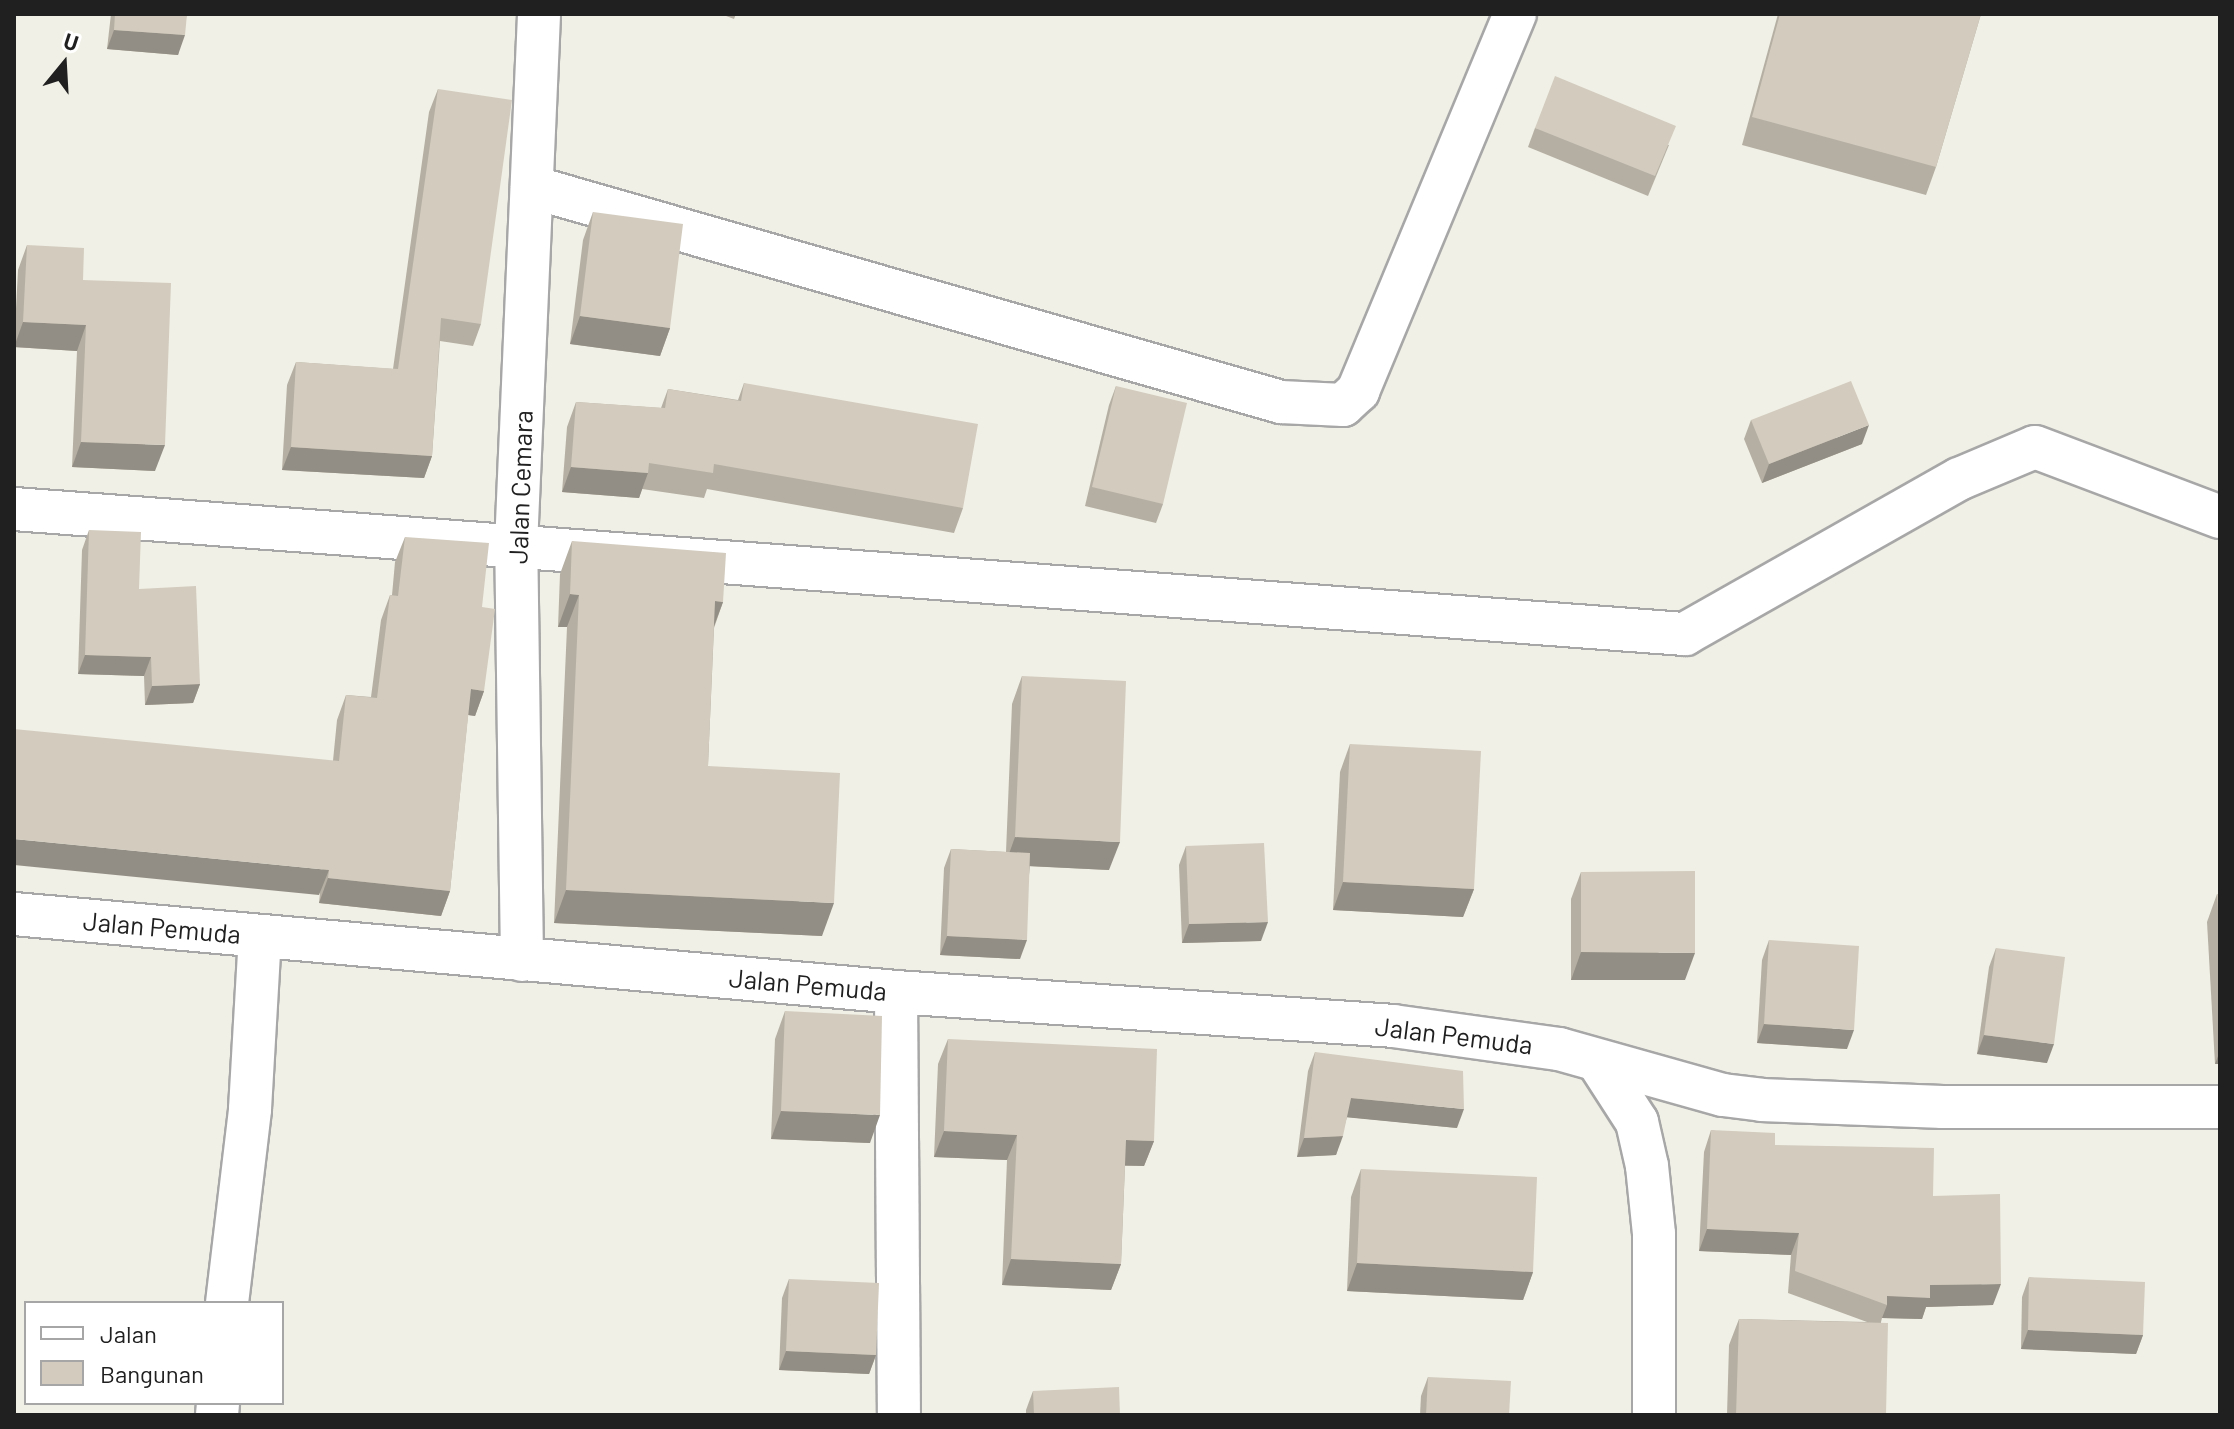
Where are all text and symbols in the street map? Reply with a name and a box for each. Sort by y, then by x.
north arrow [24,24,104,104]
text: U [61,27,82,56]
street label: Jalan Cemara [502,410,538,564]
street label: Jalan Pemuda [82,905,242,949]
street label: Jalan Pemuda [728,962,888,1006]
street label: Jalan Pemuda [1373,1010,1535,1060]
legend [24,1301,284,1405]
text: Jalan [100,1319,157,1348]
text: Bangunan [100,1359,204,1388]

